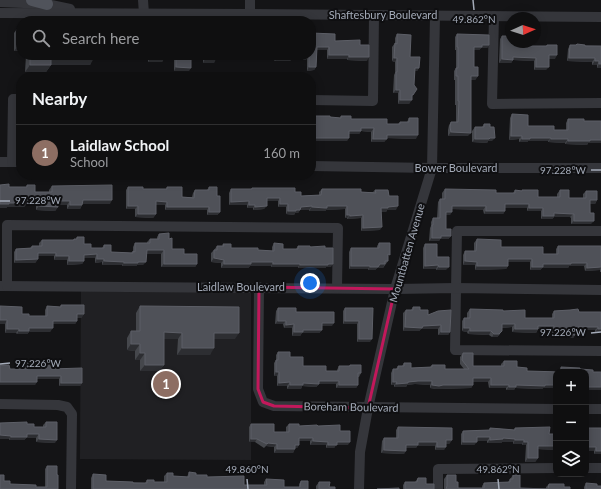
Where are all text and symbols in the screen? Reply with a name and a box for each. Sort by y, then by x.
street label: Shaftesbury Boulevard [329,8,437,21]
north arrow [505,12,541,48]
text: 49.862°N [452,13,496,25]
search box [16,16,316,60]
icon: search [30,27,52,49]
text: Search here [62,29,139,47]
text: Nearby [32,88,87,109]
text: Laidlaw School [70,136,169,154]
text: 1 [41,145,49,161]
text: 160 m [263,145,300,161]
text: School [70,154,108,170]
street label: Bower Boulevard [415,161,497,174]
text: 97.228°W [540,164,587,176]
text: 97.228°W [15,194,62,206]
street label: Mountbatten Avenue [386,202,427,304]
your location [300,273,320,293]
street label: Laidlaw Boulevard [197,280,285,293]
text: 97.226°W [540,326,587,338]
text: 97.226°W [15,357,62,369]
pin: 1 [153,369,179,399]
map controls [553,369,589,477]
button: + [553,369,589,405]
street label: Boreham Boulevard [303,399,399,414]
button: − [553,405,589,441]
button: layers [553,441,589,477]
text: 49.860°N [225,463,269,475]
text: 49.862°N [476,463,520,475]

